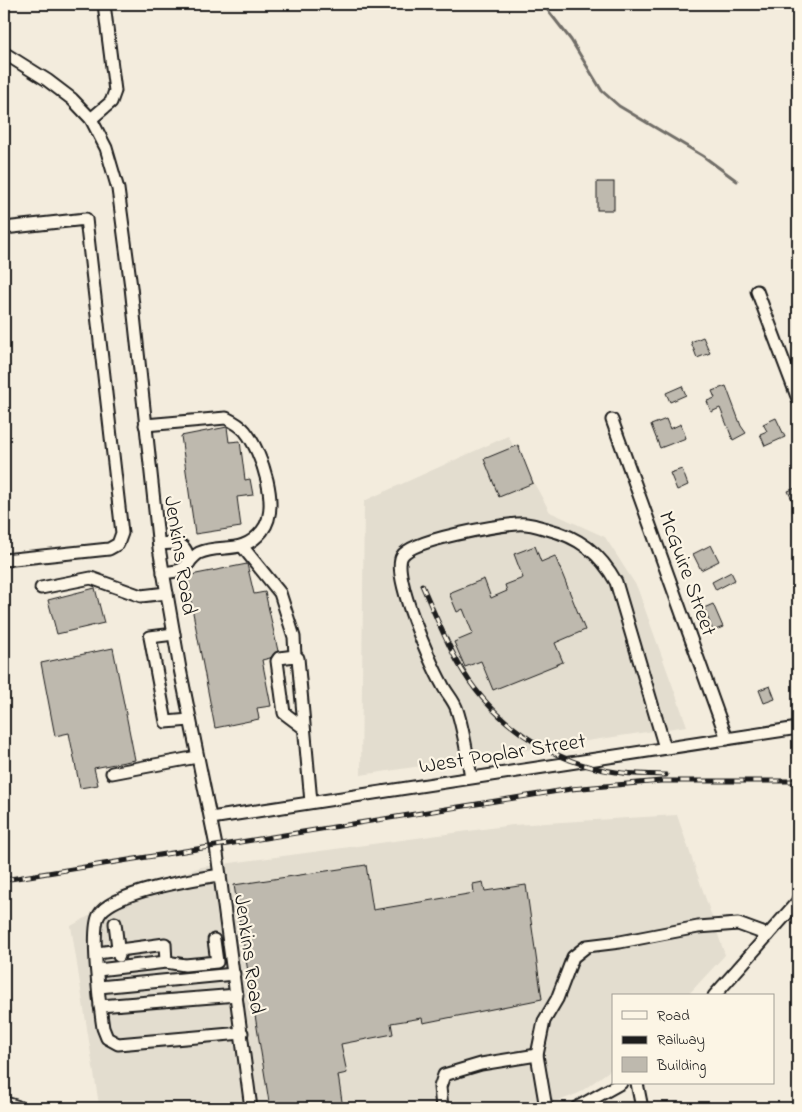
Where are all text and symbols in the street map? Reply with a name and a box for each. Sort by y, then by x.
street label: Jenkins Road [154,493,204,617]
street label: McGuire Street [649,507,724,642]
street label: West Poplar Street [417,726,589,784]
street label: Jenkins Road [224,893,272,1016]
legend [612,994,774,1084]
text: Road [657,1005,690,1027]
text: Railway [657,1029,705,1052]
text: Building [656,1055,706,1078]

